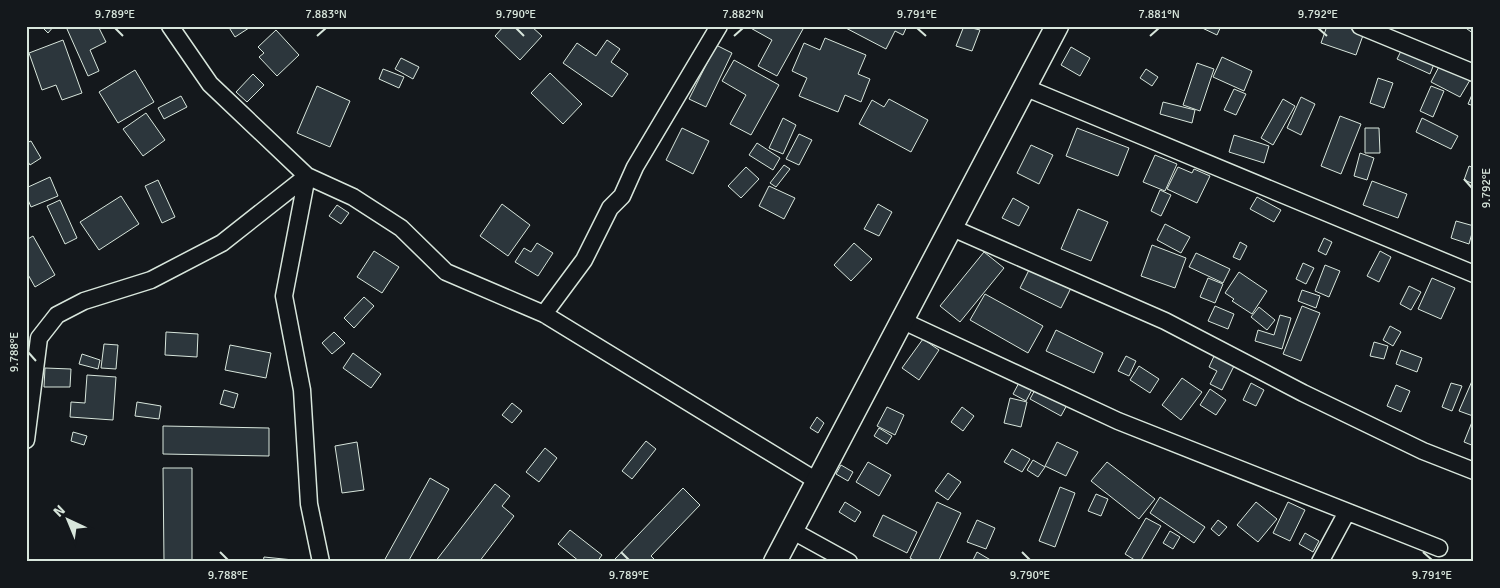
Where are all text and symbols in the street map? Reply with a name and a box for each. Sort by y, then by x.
text: 9.789°E [95,7,135,22]
text: 7.883°N [305,7,347,22]
text: 9.790°E [496,7,536,22]
text: 7.882°N [722,7,764,22]
text: 9.791°E [897,7,937,22]
text: 7.881°N [1138,7,1180,22]
text: 9.792°E [1298,7,1338,22]
text: 9.792°E [1479,168,1494,208]
text: 9.788°E [7,332,22,372]
north arrow [42,496,92,546]
text: N [50,502,69,521]
text: 9.788°E [208,568,248,583]
text: 9.789°E [609,568,649,583]
text: 9.790°E [1010,568,1050,583]
text: 9.791°E [1412,568,1452,583]

